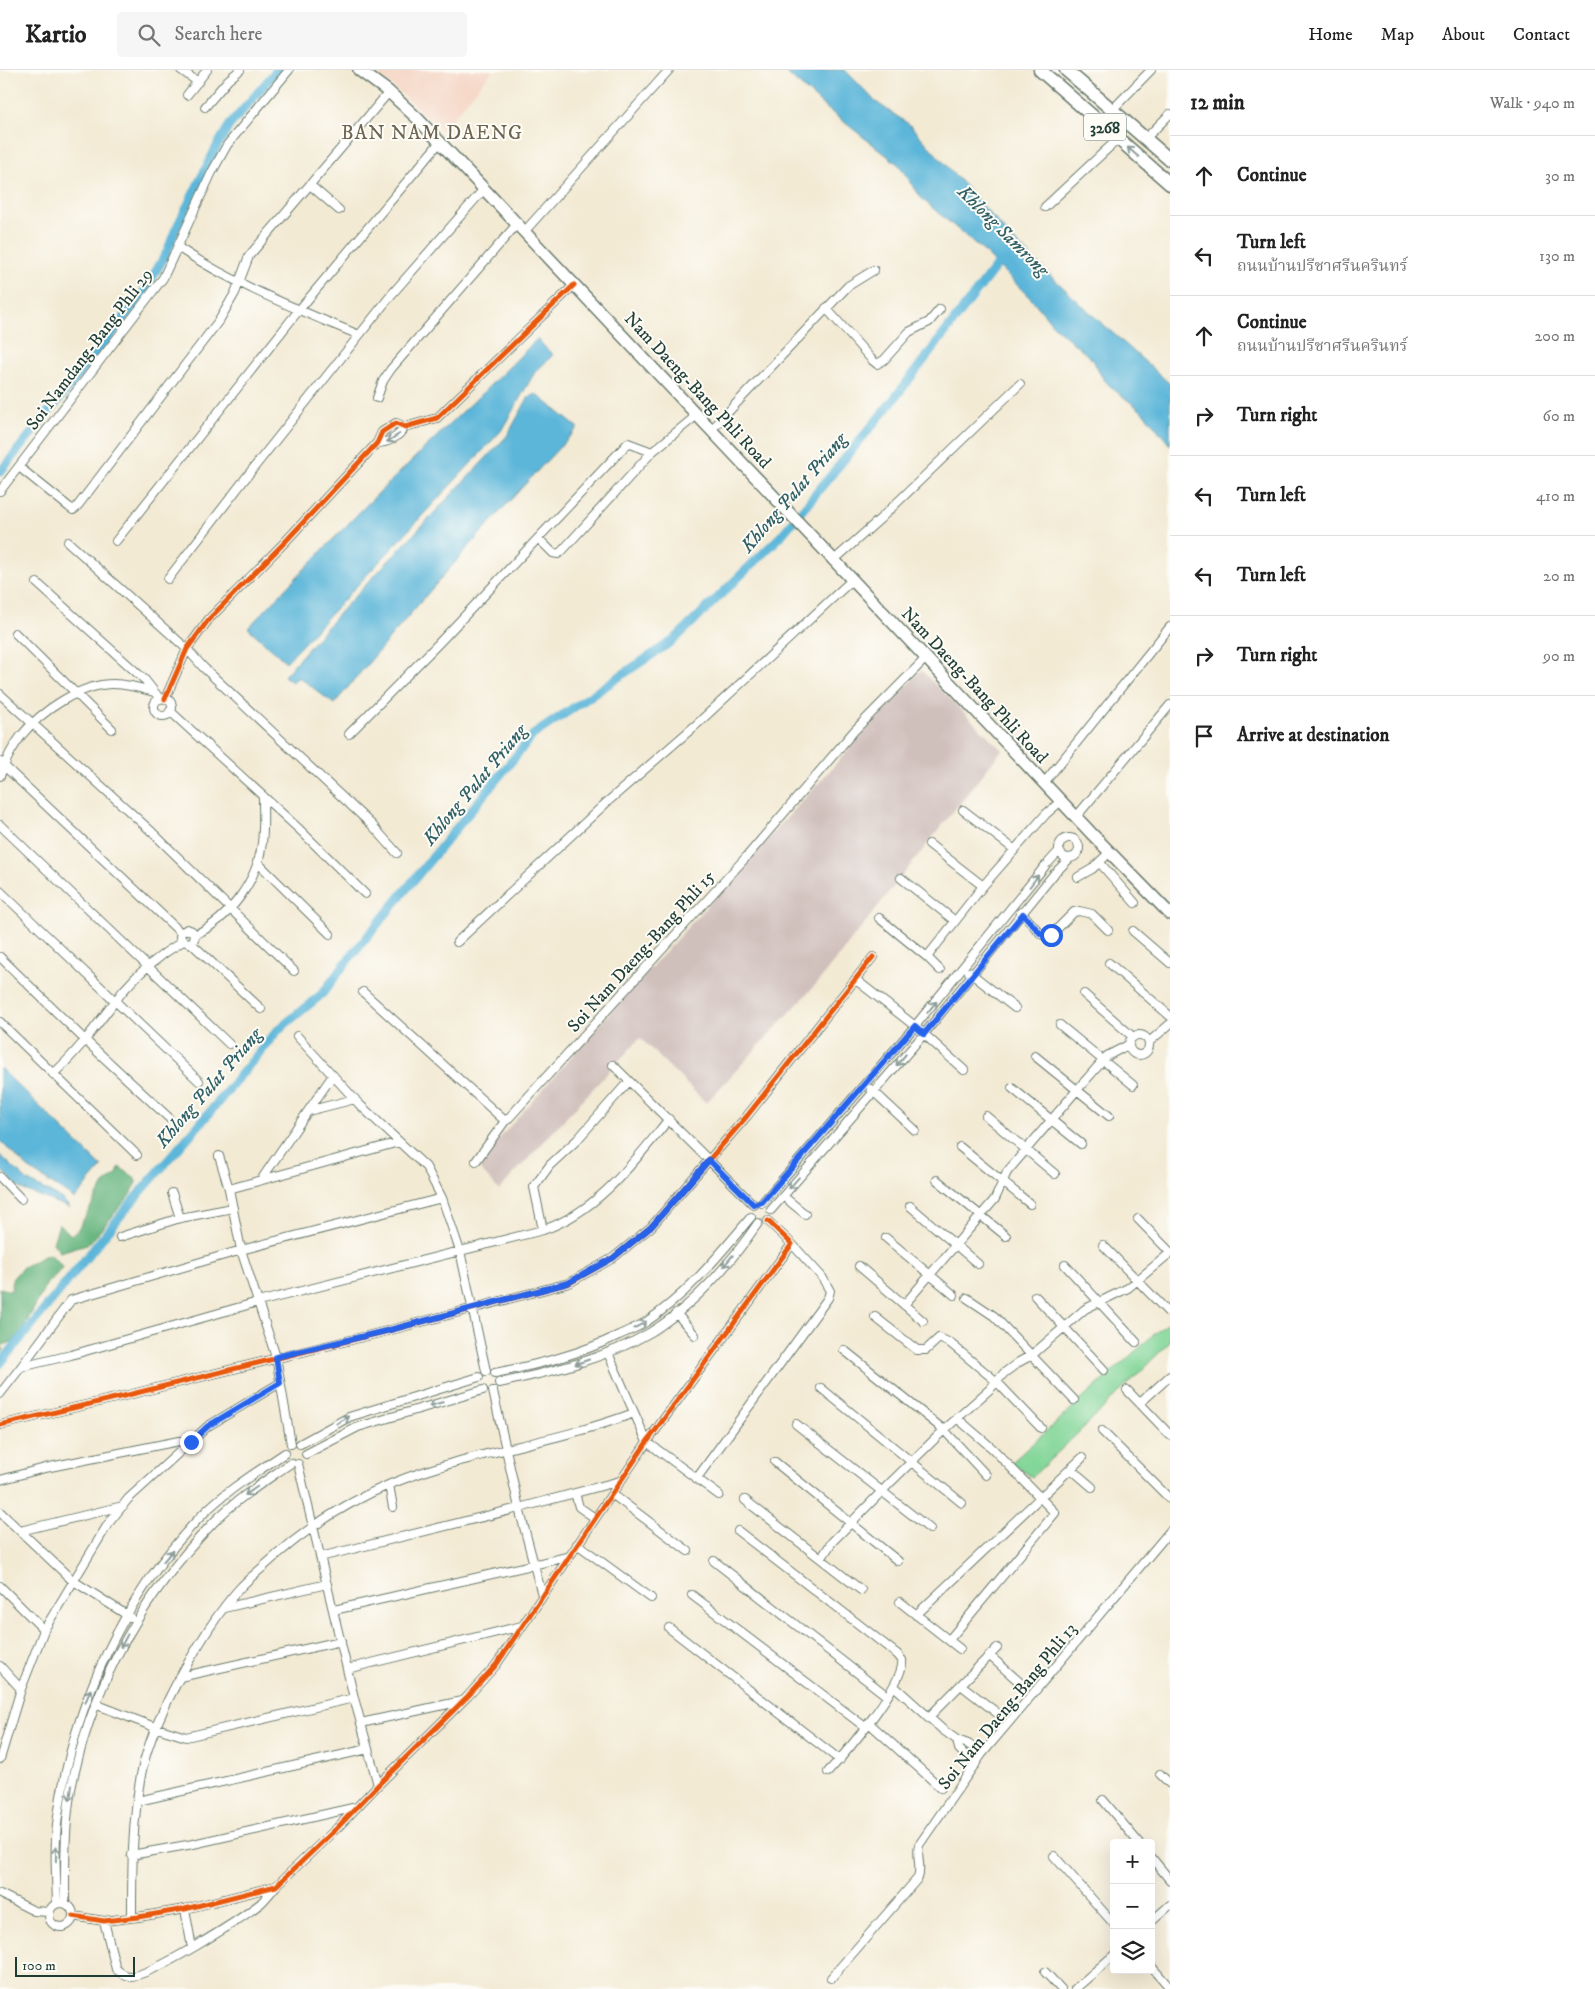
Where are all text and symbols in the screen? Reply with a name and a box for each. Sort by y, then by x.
search box [117,12,467,57]
text: Kartio [25,20,87,50]
icon: search [135,21,163,49]
text: Search here [175,23,262,46]
text: Home [1308,24,1353,46]
text: Map [1381,24,1414,46]
text: About [1442,24,1485,46]
text: Contact [1513,24,1570,46]
text: 12 min [1190,90,1245,116]
text: Walk · 940 m [1490,93,1575,113]
road number: 3268 [1084,114,1126,140]
district label: BAN NAM DAENG [341,121,523,146]
one-way arrow [1127,146,1140,157]
icon: ahead [1190,162,1218,190]
text: Continue [1237,164,1307,187]
text: 30 m [1545,166,1575,186]
water label: Khlong Samrong [952,180,1054,282]
text: Turn left [1237,231,1306,254]
icon: left [1190,242,1218,270]
text: 130 m [1539,246,1575,266]
text: ถนนบ้านปรีชาศรีนครินทร์ [1237,256,1408,276]
street label: Soi Namdang-Bang Phli 29 [22,264,158,435]
street label: Nam Daeng-Bang Phli Road [619,308,775,473]
text: Continue [1237,311,1307,334]
icon: ahead [1190,322,1218,350]
text: 200 m [1534,326,1575,346]
text: ถนนบ้านปรีชาศรีนครินทร์ [1237,336,1408,356]
icon: right [1190,402,1218,430]
text: Turn right [1237,404,1317,427]
text: 60 m [1543,406,1575,426]
water label: Khlong Palat Priang [735,428,853,558]
one-way arrow [386,433,400,444]
icon: left [1190,482,1218,510]
text: Turn left [1237,484,1306,507]
text: 410 m [1536,486,1575,506]
icon: left [1190,562,1218,590]
text: Turn left [1237,564,1306,587]
text: 20 m [1543,566,1575,586]
street label: Nam Daeng-Bang Phli Road [896,603,1052,768]
icon: right [1190,642,1218,670]
text: Turn right [1237,644,1317,667]
text: 90 m [1543,646,1575,666]
water label: Khlong Palat Priang [417,719,533,851]
icon: arrive [1190,722,1218,750]
text: Arrive at destination [1237,724,1389,747]
street label: Soi Nam Daeng-Bang Phli 15 [563,866,720,1037]
one-way arrow [1029,874,1039,888]
route start [1040,924,1063,947]
one-way arrow [926,1001,937,1014]
water label: Khlong Palat Priang [150,1023,268,1153]
one-way arrow [896,1054,907,1067]
one-way arrow [789,1176,800,1189]
one-way arrow [723,1255,734,1268]
one-way arrow [632,1320,647,1329]
one-way arrow [575,1357,591,1367]
one-way arrow [429,1400,445,1410]
one-way arrow [335,1415,349,1425]
route end [180,1431,203,1454]
one-way arrow [244,1486,258,1496]
one-way arrow [163,1549,174,1562]
street label: Soi Nam Daeng-Bang Phli 13 [934,1619,1082,1794]
one-way arrow [119,1633,129,1647]
one-way arrow [84,1689,94,1704]
one-way arrow [66,1785,76,1801]
map controls [1110,1839,1155,1974]
button: + [1110,1839,1155,1884]
one-way arrow [51,1847,61,1863]
button: − [1110,1884,1155,1929]
button: layers [1110,1929,1155,1974]
scale bar [15,1954,135,1977]
text: 100 m [22,1957,56,1975]

